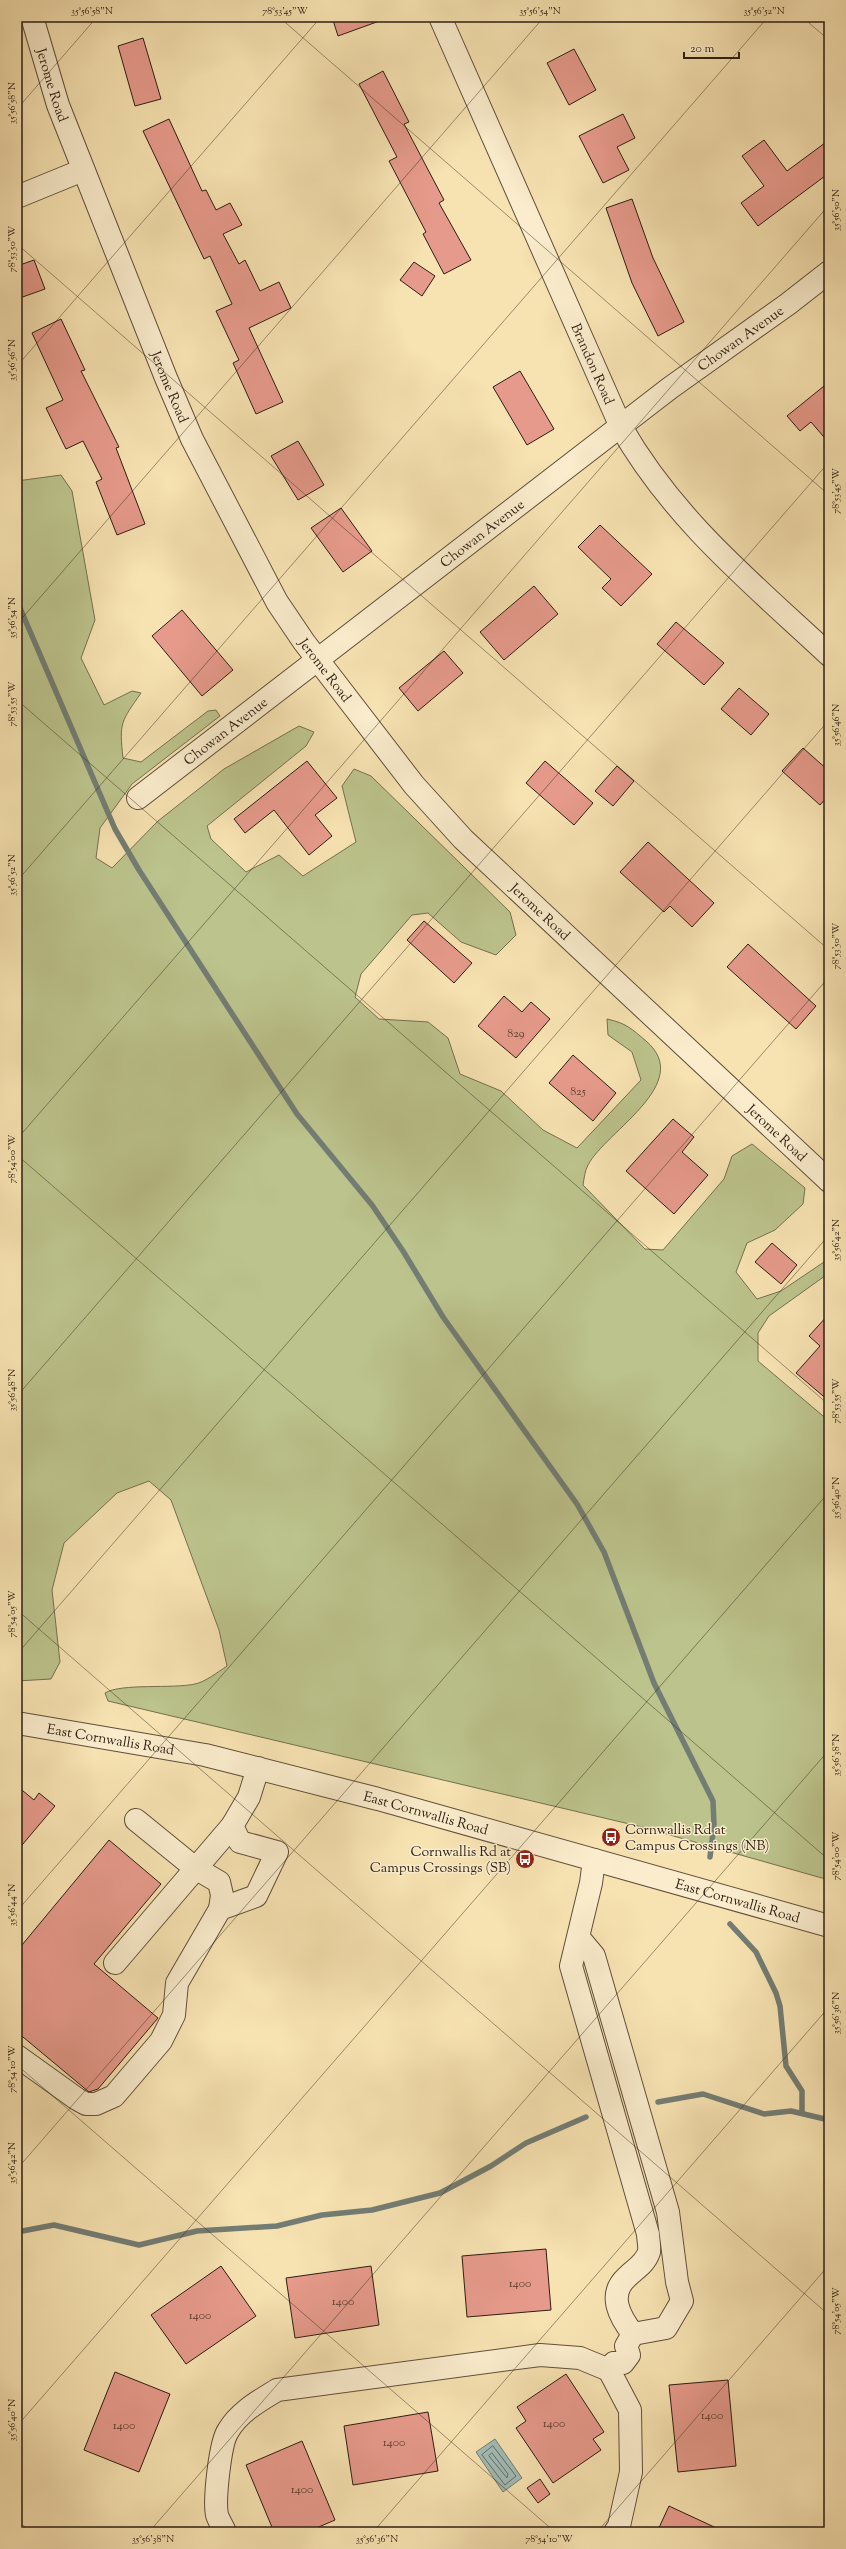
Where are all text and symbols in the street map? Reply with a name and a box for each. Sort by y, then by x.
text: 35°56'58"N [71,4,113,19]
text: 78°53'45"W [262,4,308,19]
text: 35°56'54"N [519,4,561,19]
text: 35°56'52"N [743,4,785,19]
scale bar [684,34,739,60]
text: 20 m [690,40,715,58]
street label: Jerome Road [30,45,72,126]
text: 35°56'58"N [5,82,20,124]
text: 35°56'50"N [829,189,844,231]
text: 78°53'50"W [5,226,20,272]
street label: Chowan Avenue [694,302,789,377]
street label: Brandon Road [565,321,618,408]
text: 35°56'56"N [5,339,20,381]
street label: Jerome Road [144,348,192,427]
text: 78°53'45"W [829,468,844,514]
street label: Chowan Avenue [437,496,529,574]
text: 35°56'54"N [5,597,20,639]
street label: Jerome Road [292,634,355,707]
text: 78°53'55"W [5,682,20,726]
street label: Chowan Avenue [180,693,273,771]
text: 35°56'46"N [829,704,844,746]
text: 35°56'52"N [5,854,20,896]
street label: Jerome Road [504,879,574,946]
text: 78°53'50"W [829,923,844,969]
house number: 829 [507,1025,525,1043]
house number: 825 [570,1083,586,1101]
street label: Jerome Road [740,1100,810,1167]
text: 78°54'00"W [5,1135,20,1183]
text: 35°56'42"N [829,1219,844,1261]
text: 35°56'48"N [5,1369,20,1411]
text: 78°53'55"W [829,1379,844,1423]
text: 35°56'40"N [829,1477,844,1519]
text: 78°54'05"W [5,1590,20,1638]
street label: East Cornwallis Road [45,1720,176,1762]
text: 35°56'38"N [829,1734,844,1776]
street label: East Cornwallis Road [361,1788,490,1842]
place label: Cornwallis Rd at Campus Crossings (NB) [625,1821,769,1857]
bus stop icon: Cornwallis Rd at Campus Crossings (NB) [600,1826,622,1848]
text: 78°54'00"W [829,1832,844,1880]
place label: Cornwallis Rd at Campus Crossings (SB) [370,1843,511,1879]
bus stop icon: Cornwallis Rd at Campus Crossings (SB) [514,1848,536,1870]
street label: East Cornwallis Road [673,1875,802,1929]
text: 35°56'44"N [5,1884,20,1926]
text: 35°56'36"N [829,1992,844,2034]
text: 78°54'10"W [5,2045,20,2093]
text: 35°56'42"N [5,2142,20,2184]
house number: 1400 [509,2275,531,2293]
text: 78°54'05"W [829,2287,844,2335]
house number: 1400 [332,2293,354,2311]
house number: 1400 [189,2307,211,2325]
text: 35°56'40"N [5,2399,20,2441]
house number: 1400 [701,2407,723,2425]
house number: 1400 [543,2415,565,2433]
house number: 1400 [113,2417,135,2435]
house number: 1400 [383,2434,405,2452]
house number: 1400 [291,2481,313,2499]
text: 35°56'38"N [132,2532,174,2547]
text: 35°56'36"N [356,2532,398,2547]
text: 78°54'10"W [525,2532,573,2547]

